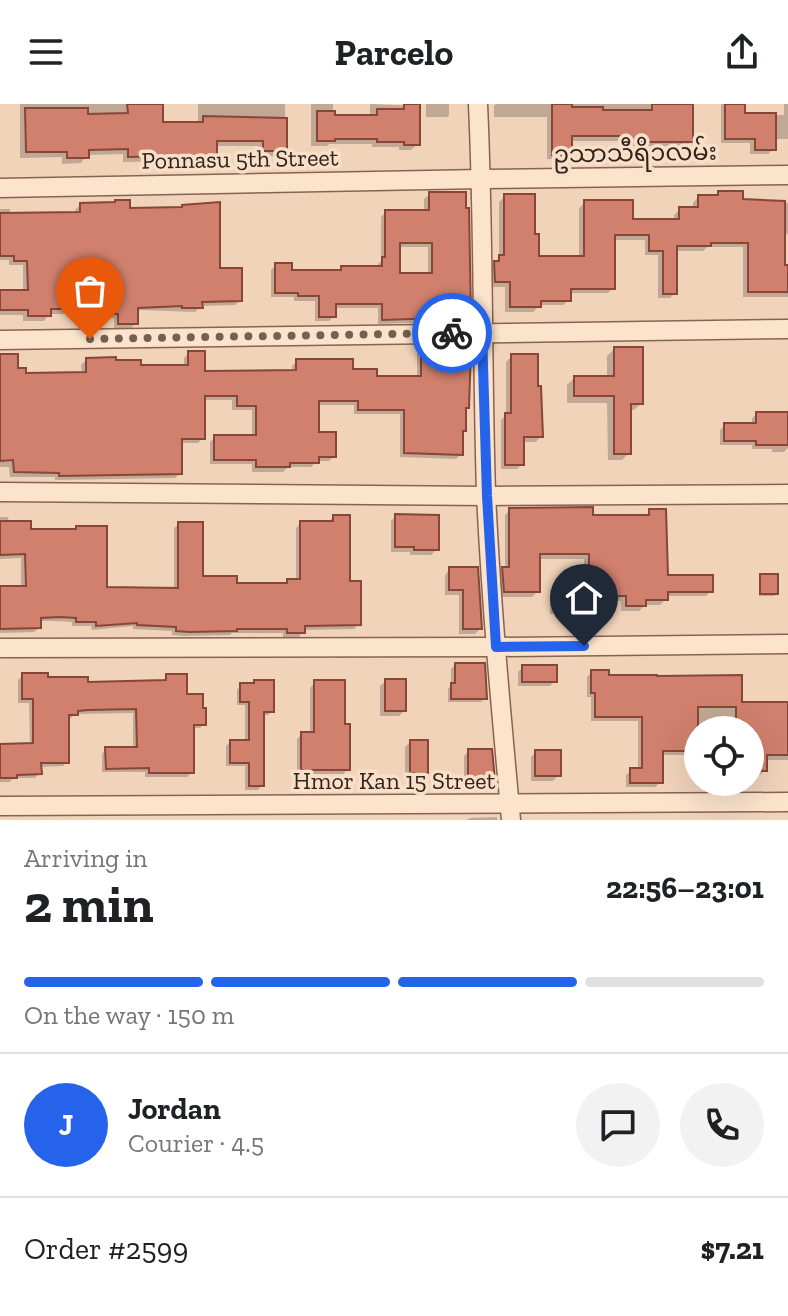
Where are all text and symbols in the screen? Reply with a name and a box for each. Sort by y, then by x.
icon: menu [24,30,68,74]
icon: share [720,30,764,74]
text: Parcelo [335,31,453,74]
street label: ဥသာသီရိ၁လမ်း [553,136,717,173]
street label: Ponnasu 5th Street [141,142,339,175]
pin [56,257,124,339]
icon: bag [68,269,112,313]
courier [412,293,492,373]
icon: bike [430,311,474,355]
pin [550,564,618,646]
icon: home [562,576,606,620]
map controls [684,716,764,796]
button: locate [684,716,764,796]
street label: Hmor Kan 15 Street [293,766,495,795]
text: Arriving in [24,842,147,874]
text: 22:56–23:01 [606,870,764,906]
text: 2 min [24,873,154,935]
text: On the way · 150 m [24,999,234,1031]
button: chat [576,1083,660,1167]
button: phone [680,1083,764,1167]
text: Jordan [128,1091,221,1127]
text: J [59,1107,73,1143]
text: Courier · 4.5 [128,1127,264,1159]
text: Order #2599 [24,1231,188,1267]
text: $7.21 [700,1231,764,1267]

